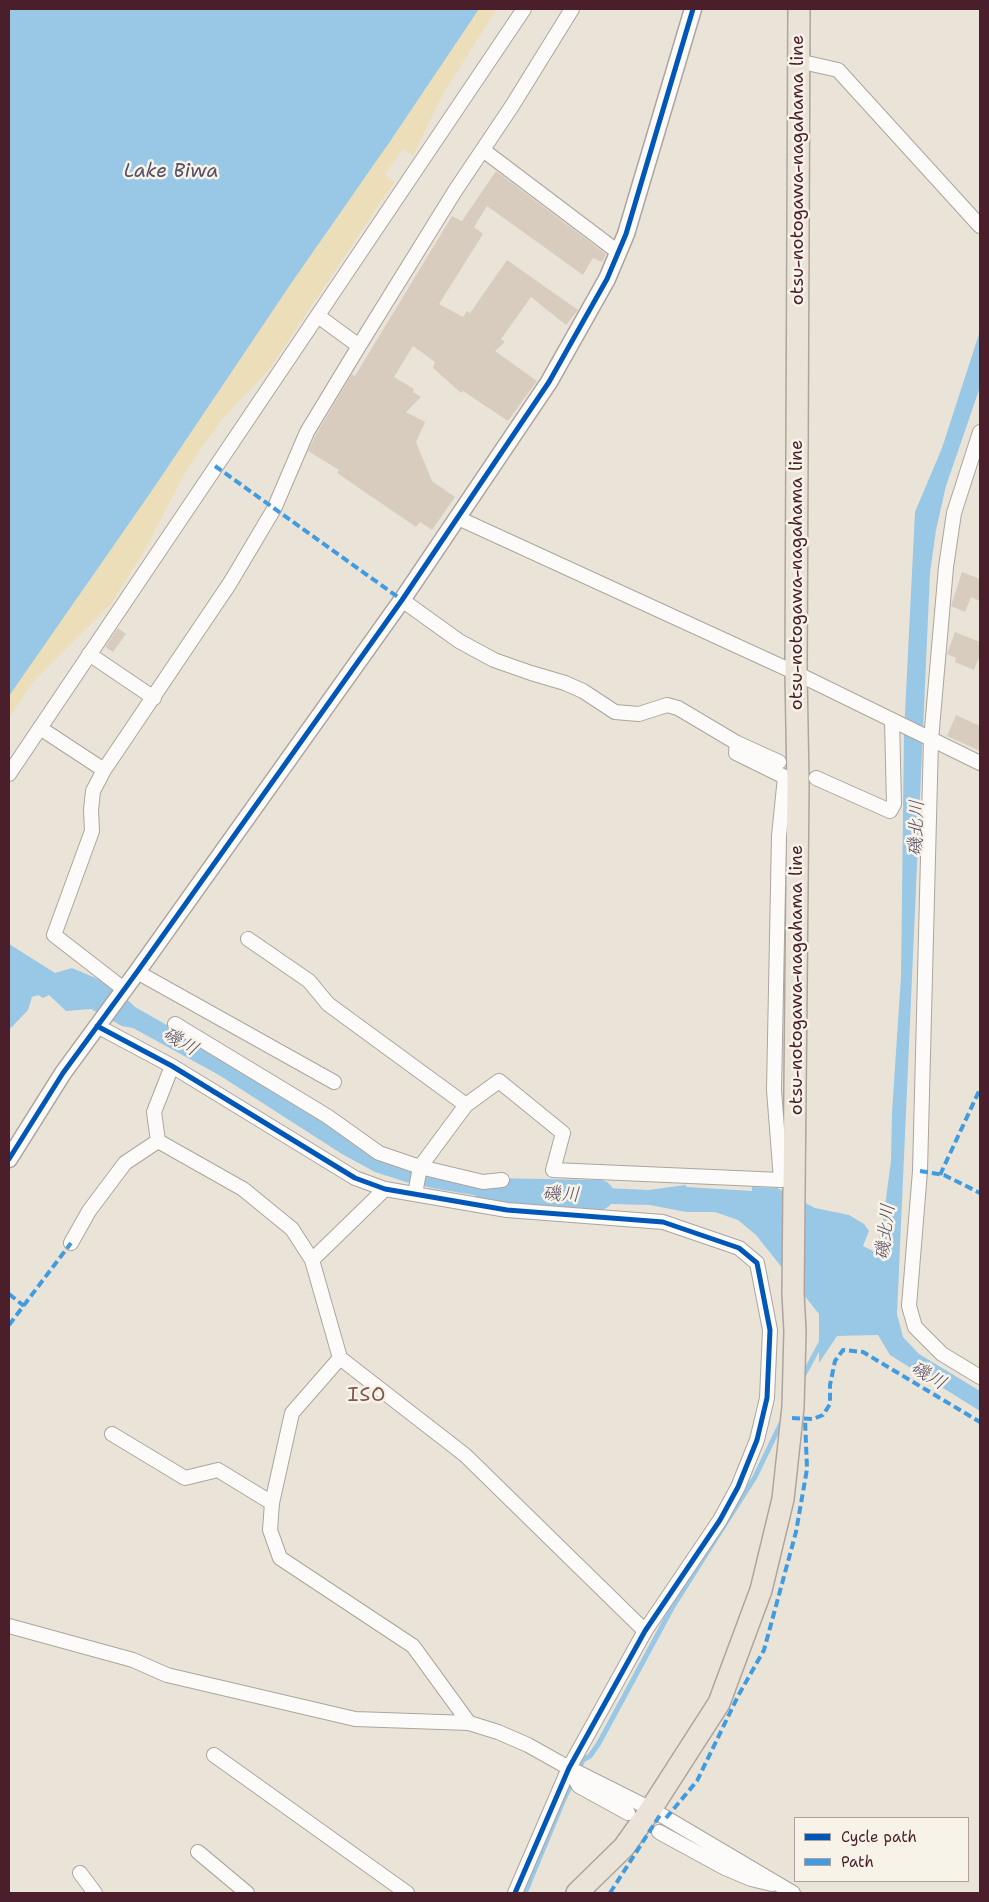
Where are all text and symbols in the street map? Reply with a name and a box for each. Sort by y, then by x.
street label: otsu-notogawa-nagahama line [787,35,809,305]
water label: Lake Biwa [124,161,218,183]
street label: otsu-notogawa-nagahama line [786,440,808,710]
water label: 磯北川 [905,799,929,857]
street label: otsu-notogawa-nagahama line [786,845,808,1115]
water label: 磯川 [158,1022,202,1062]
water label: 磯川 [542,1183,580,1207]
water label: 磯北川 [871,1202,901,1262]
water label: 磯川 [906,1356,950,1396]
district label: ISO [347,1384,387,1408]
legend [794,1817,969,1882]
text: Cycle path [841,1827,917,1847]
text: Path [841,1852,874,1872]

